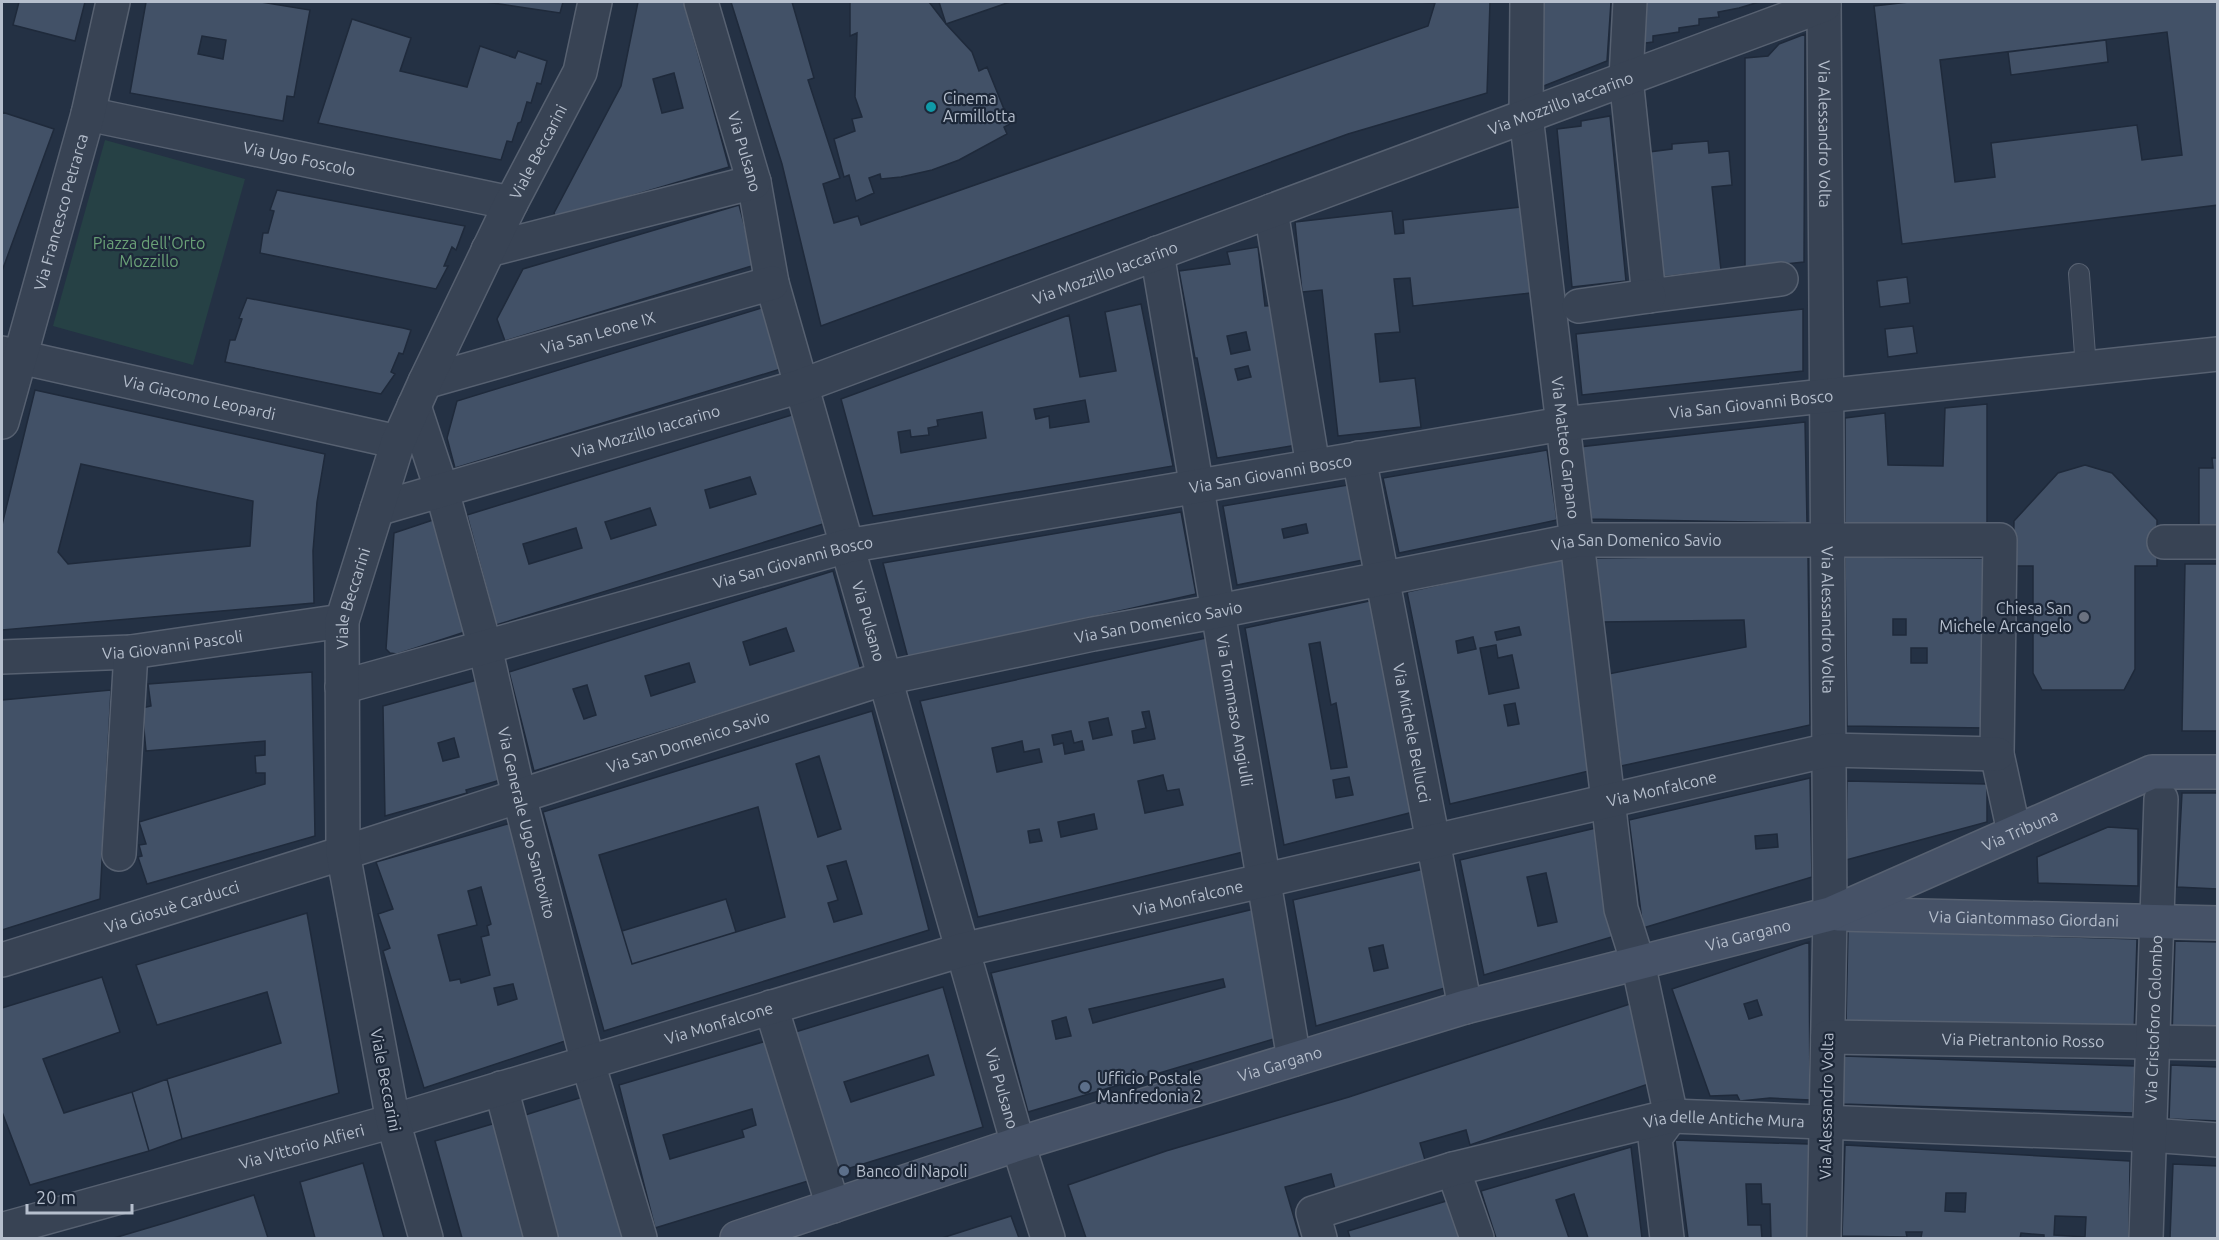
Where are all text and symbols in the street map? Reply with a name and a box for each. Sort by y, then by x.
street label: Via Alessandro Volta [1815,60,1834,208]
street label: Via Mozzillo Iaccarino [1485,68,1636,138]
place label: Cinema Armillotta [943,89,1016,125]
marker: Cinema Armillotta [924,100,938,114]
street label: Viale Beccarini [506,101,570,202]
street label: Via Pulsano [725,109,765,193]
street label: Via Francesco Petrarca [30,132,91,293]
street label: Via Ugo Foscolo [241,138,357,179]
park label: Piazza dell'Orto Mozzillo [93,234,205,270]
street label: Via Mozzillo Iaccarino [1030,238,1180,308]
street label: Via San Leone IX [539,308,657,357]
street label: Via Giacomo Leopardi [121,371,277,423]
street label: Via Matteo Carpano [1548,375,1583,520]
street label: Via San Giovanni Bosco [1668,386,1834,422]
street label: Via Mozzillo Iaccarino [570,401,722,461]
street label: Via San Giovanni Bosco [1188,451,1353,496]
street label: Via San Domenico Savio [1550,531,1722,554]
street label: Via San Giovanni Bosco [711,533,874,592]
street label: Viale Beccarini [333,546,373,650]
street label: Via Alessandro Volta [1819,546,1838,694]
street label: Via Pulsano [849,579,889,664]
street label: Via San Domenico Savio [1073,598,1244,647]
place label: Chiesa San Michele Arcangelo [1939,599,2072,635]
marker: Chiesa San Michele Arcangelo [2077,610,2091,624]
street label: Via Giovanni Pascoli [102,627,244,662]
street label: Via Tommaso Angiulli [1213,633,1257,788]
street label: Via Michele Bellucci [1390,662,1434,804]
street label: Via San Domenico Savio [604,707,772,776]
street label: Via Generale Ugo Santovito [495,725,559,921]
street label: Via Monfalcone [1605,767,1718,810]
street label: Via Tribuna [1979,806,2060,855]
street label: Via Monfalcone [1131,876,1245,919]
street label: Via Giosuè Carducci [102,877,241,936]
street label: Via Giantommaso Giordani [1929,907,2119,930]
street label: Via Gargano [1704,915,1793,954]
street label: Via Cristoforo Colombo [2142,934,2165,1104]
street label: Via Monfalcone [662,998,775,1048]
street label: Viale Beccarini [367,1027,405,1133]
street label: Via Pietrantonio Rosso [1941,1030,2105,1050]
street label: Via Alessandro Volta [1816,1032,1836,1180]
street label: Via Gargano [1235,1042,1324,1085]
street label: Via Pulsano [982,1046,1022,1131]
place label: Ufficio Postale Manfredonia 2 [1097,1069,1202,1105]
marker: Ufficio Postale Manfredonia 2 [1078,1080,1092,1094]
street label: Via delle Antiche Mura [1642,1107,1805,1131]
street label: Via Vittorio Alfieri [237,1120,366,1172]
place label: Banco di Napoli [856,1162,967,1180]
marker: Banco di Napoli [837,1164,851,1178]
scale bar [27,1177,132,1215]
text: 20 m [36,1187,76,1207]

